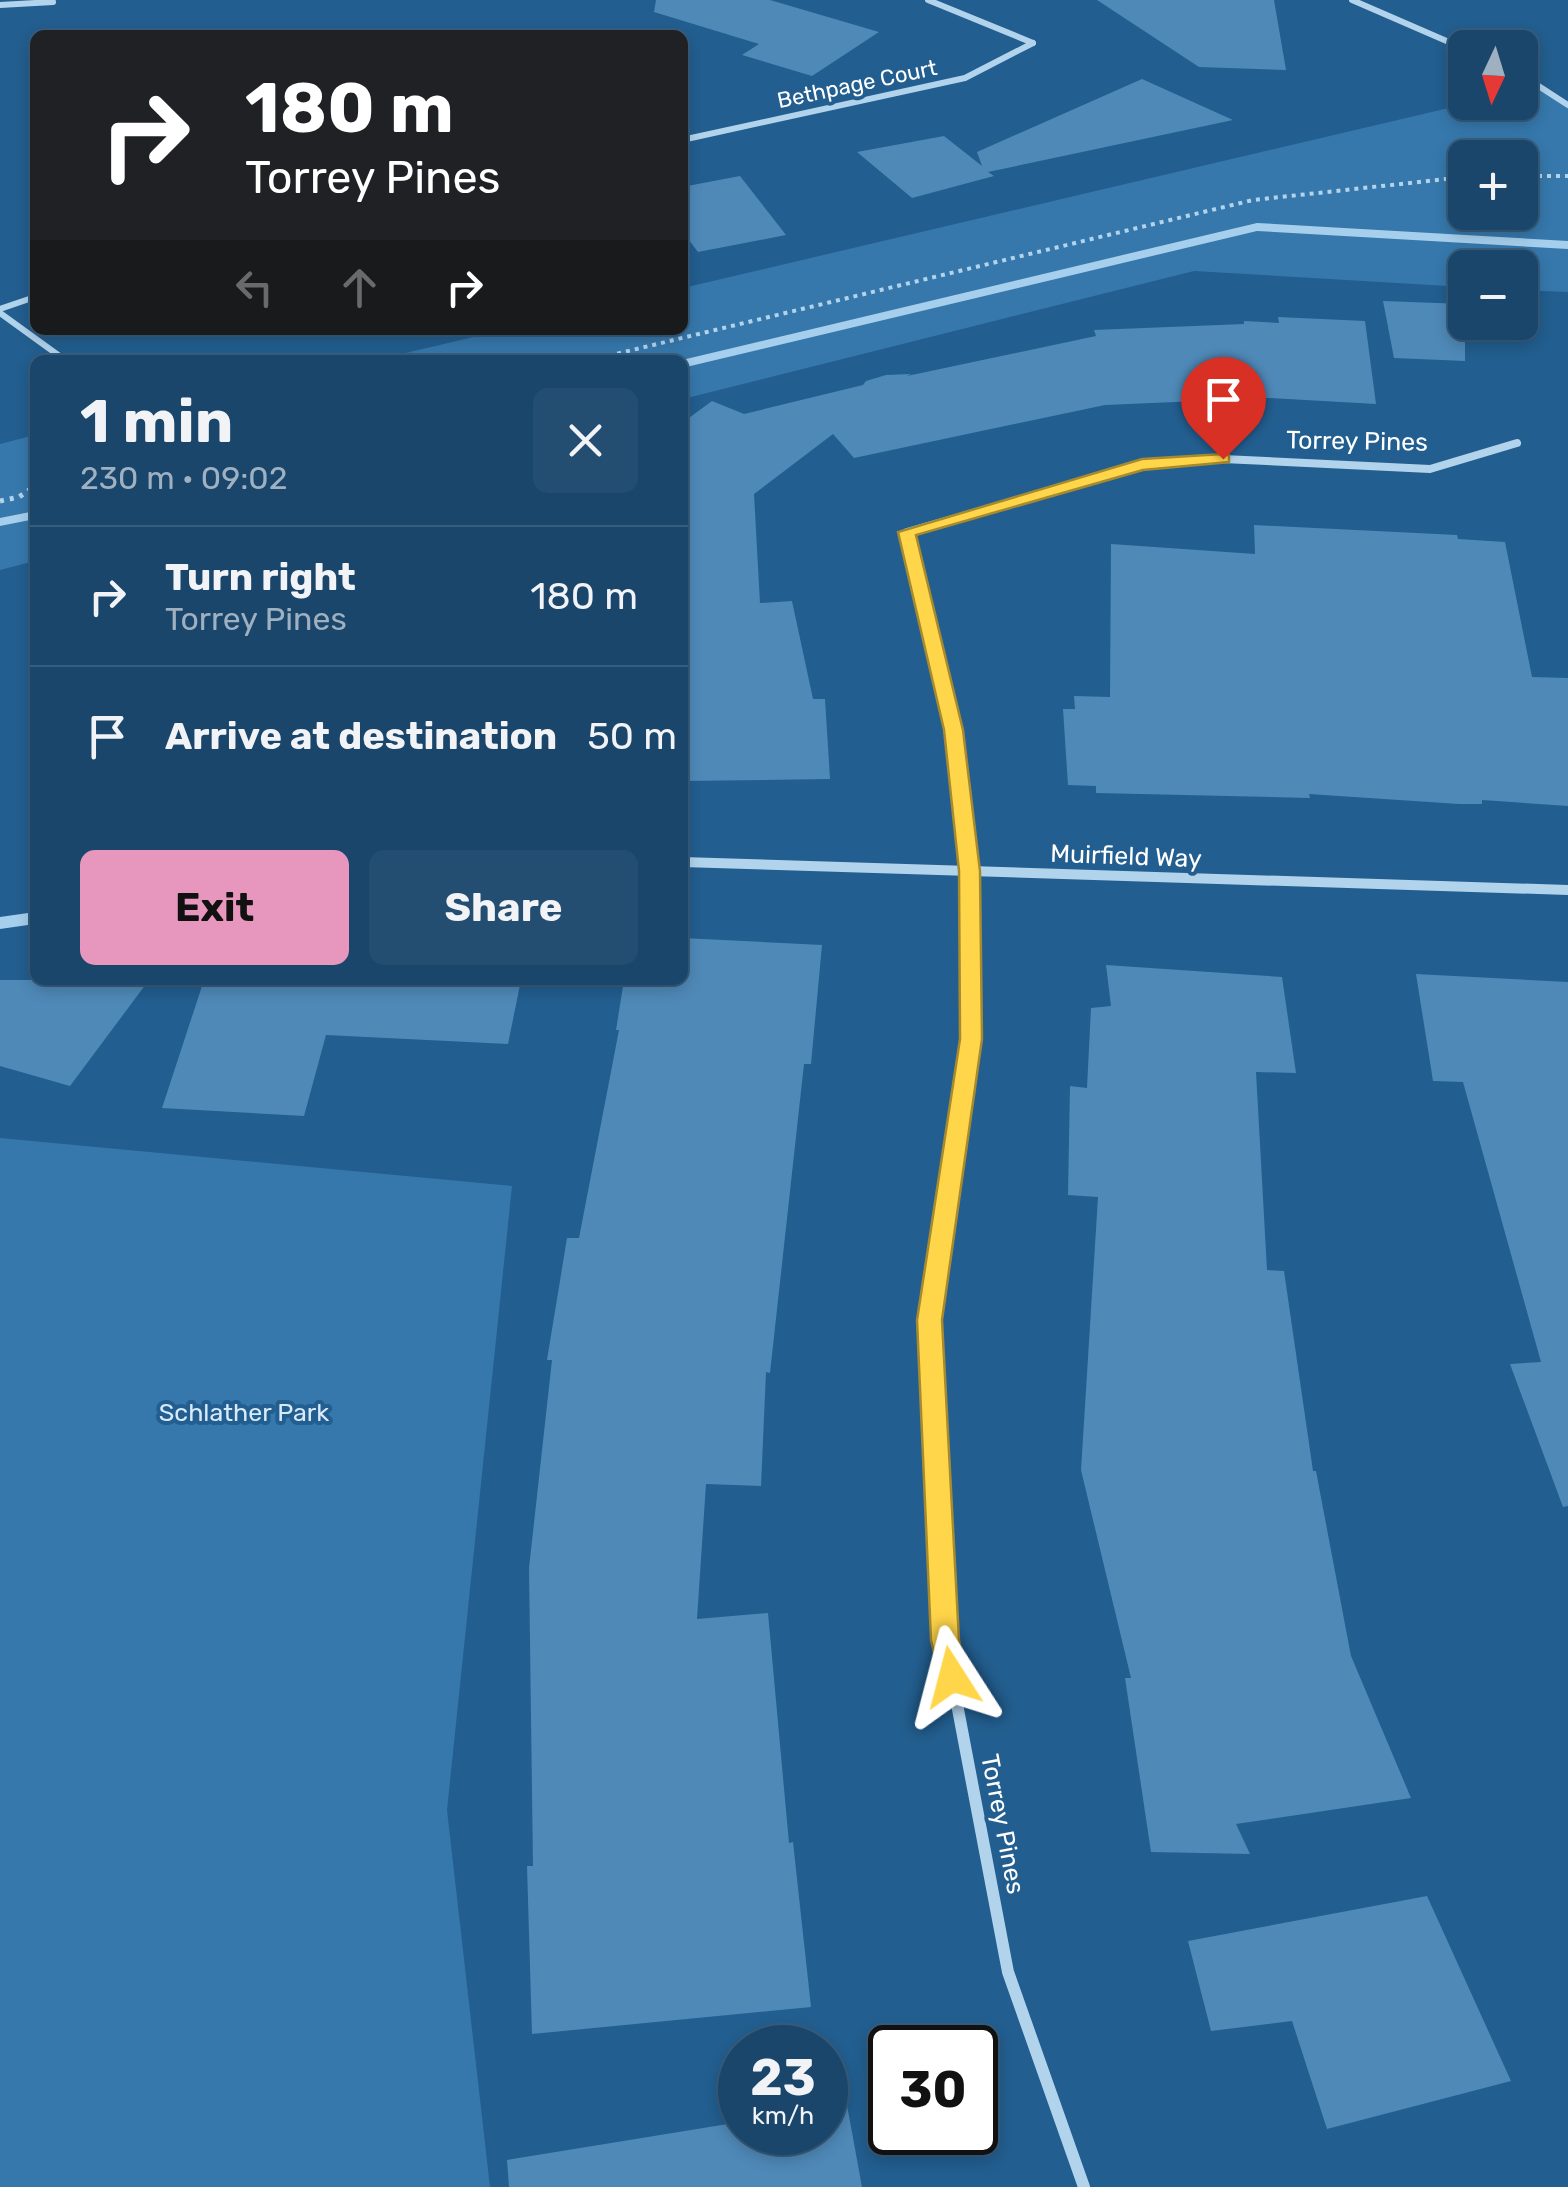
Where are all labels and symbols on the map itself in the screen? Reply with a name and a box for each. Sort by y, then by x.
north arrow [1448,30,1538,120]
street label: Bethpage Court [775,54,940,114]
pin [1181,357,1266,460]
street label: Torrey Pines [1286,425,1428,457]
street label: Muirfield Way [1050,839,1202,873]
park label: Schlather Park [159,1398,329,1427]
position arrow [900,1625,1004,1729]
street label: Torrey Pines [975,1752,1031,1896]
speed limit sign: 30 [868,2025,998,2155]

